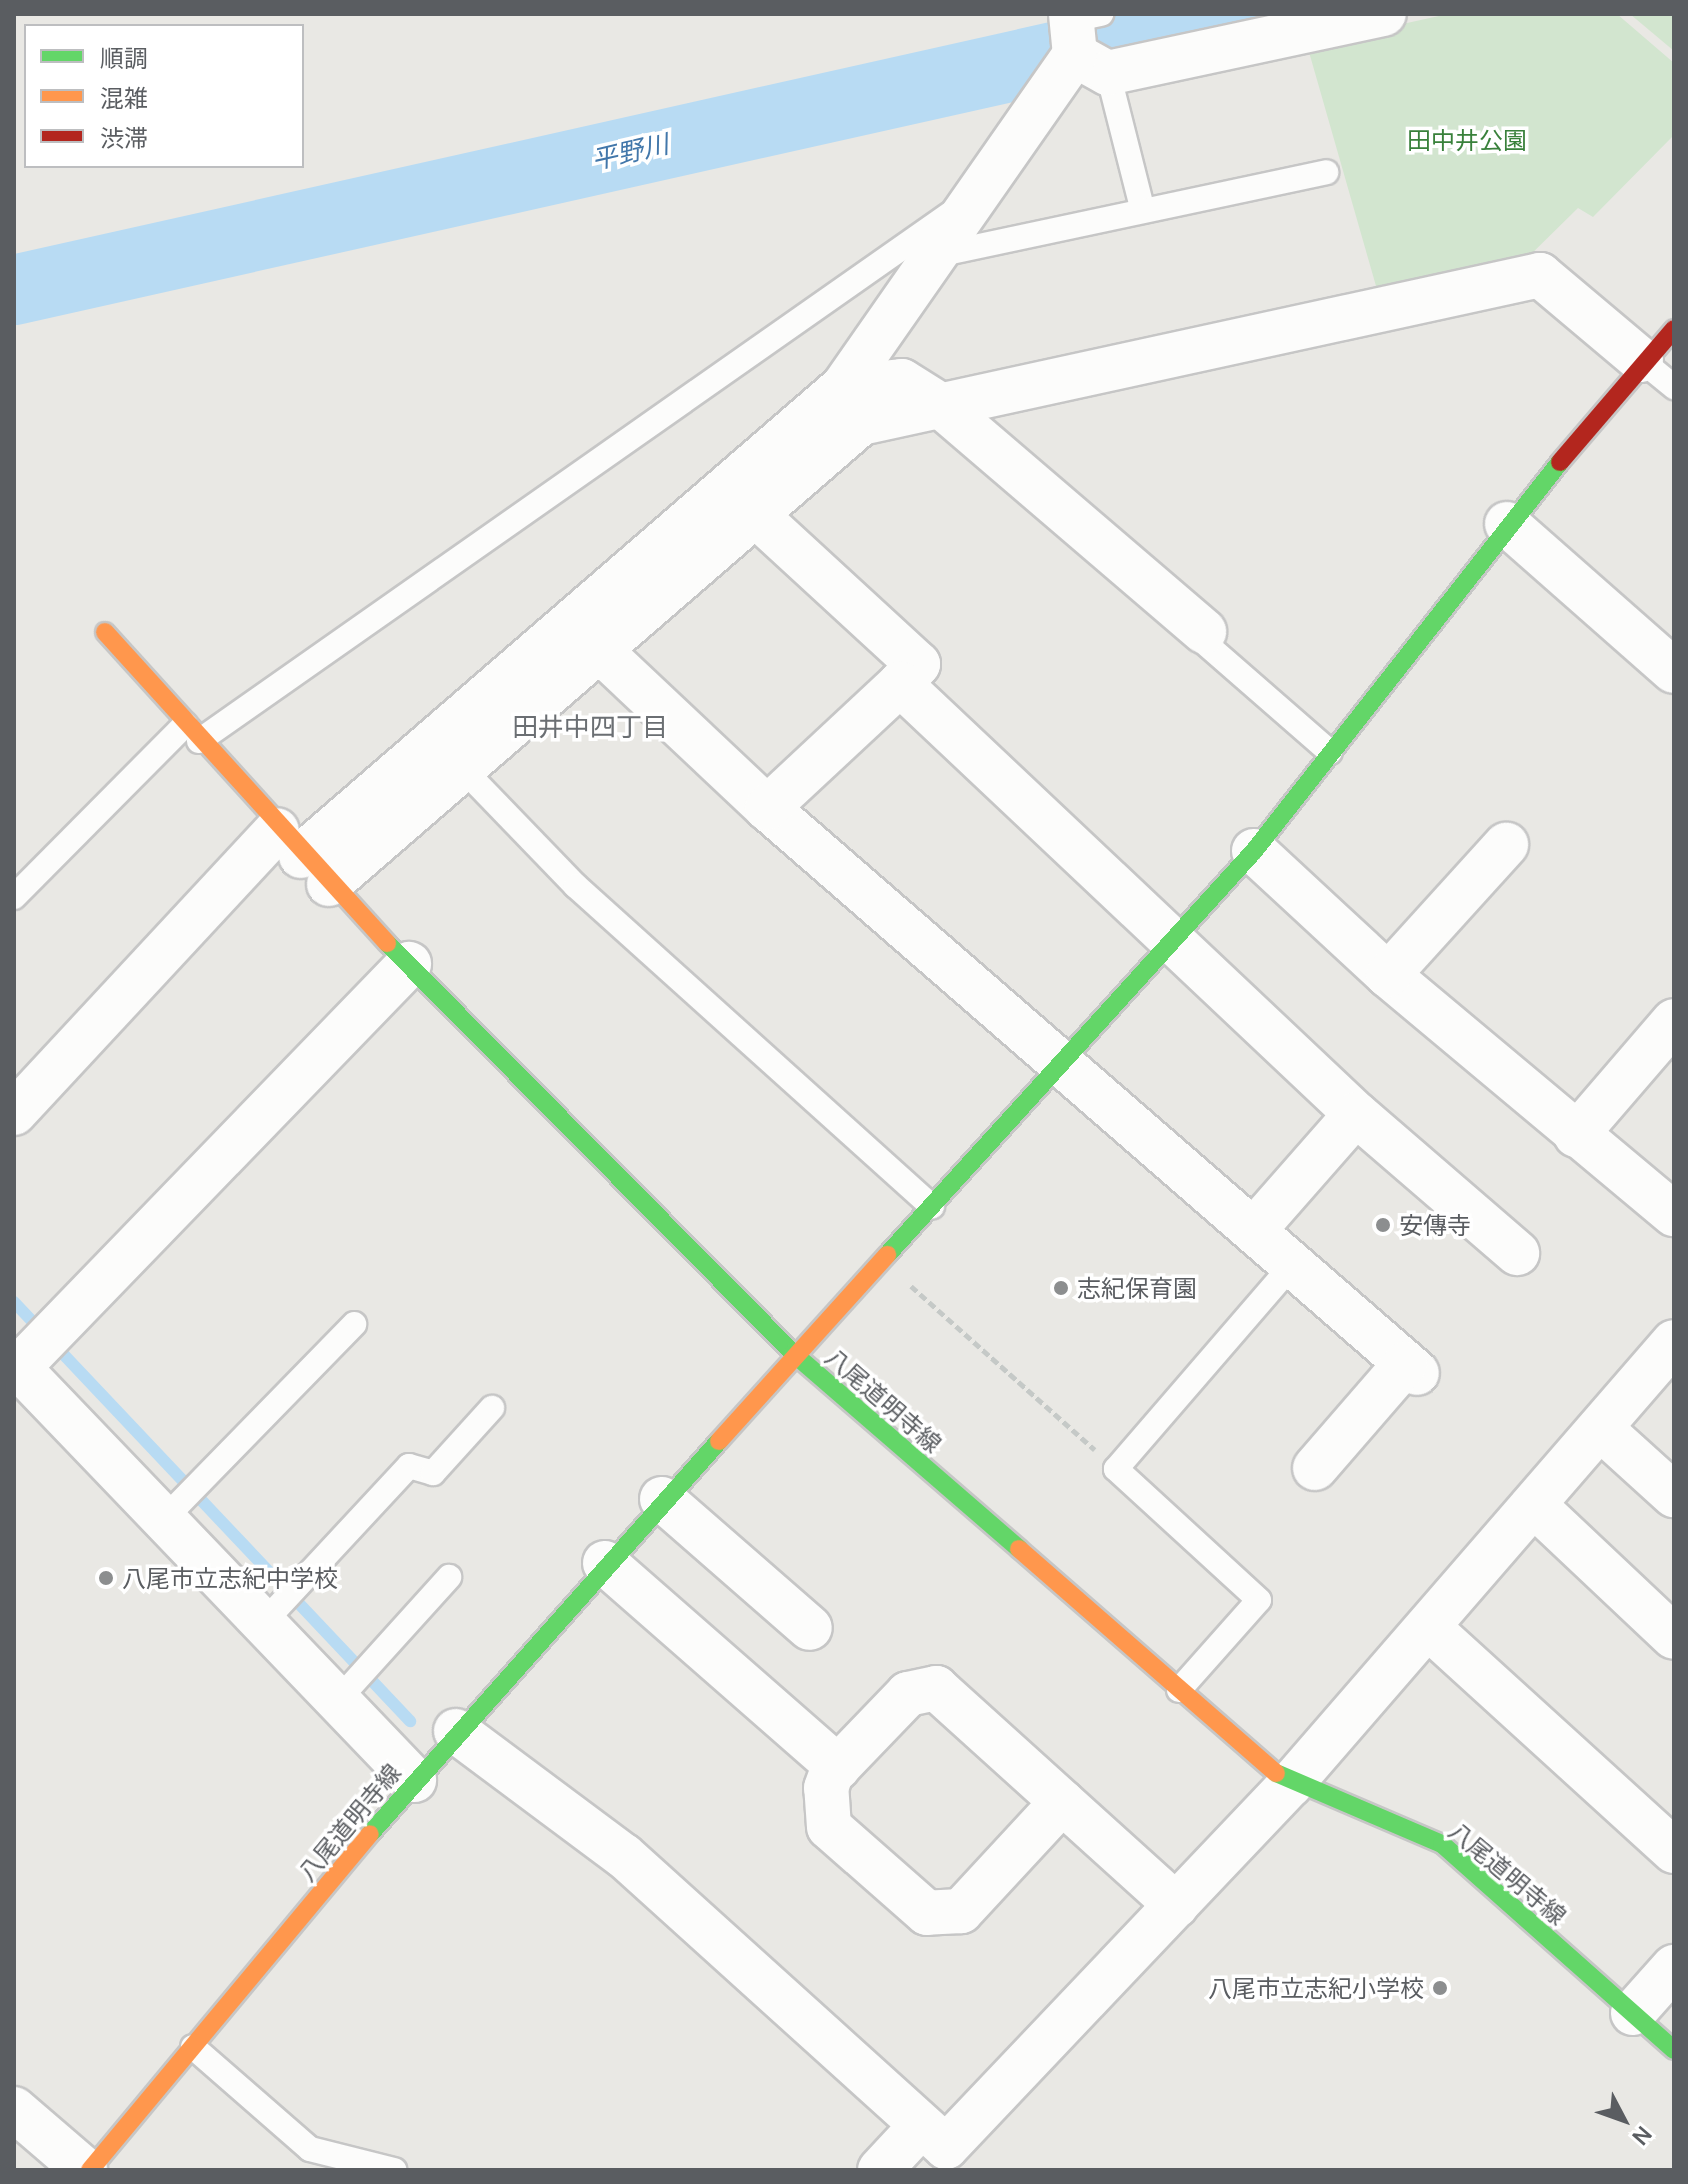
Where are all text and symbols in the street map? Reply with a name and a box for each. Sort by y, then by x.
legend [24,24,304,168]
text: 順調 [100,41,148,74]
text: 混雑 [100,81,148,114]
text: 渋滞 [100,121,148,154]
park label: 田中井公園 [1407,126,1527,154]
water label: 平野川 [588,128,672,176]
district label: 田井中四丁目 [512,711,668,743]
place label: 安傳寺 [1399,1211,1471,1239]
marker: 安傳寺 [1374,1216,1392,1234]
place label: 志紀保育園 [1077,1274,1197,1302]
marker: 志紀保育園 [1052,1279,1070,1297]
street label: 八尾道明寺線 [820,1342,948,1458]
place label: 八尾市立志紀中学校 [122,1564,338,1592]
marker: 八尾市立志紀中学校 [97,1569,115,1587]
street label: 八尾道明寺線 [292,1758,406,1886]
street label: 八尾道明寺線 [1444,1816,1572,1930]
place label: 八尾市立志紀小学校 [1208,1974,1424,2002]
marker: 八尾市立志紀小学校 [1431,1979,1449,1997]
north arrow [1584,2080,1664,2160]
text: N [1626,2120,1659,2152]

